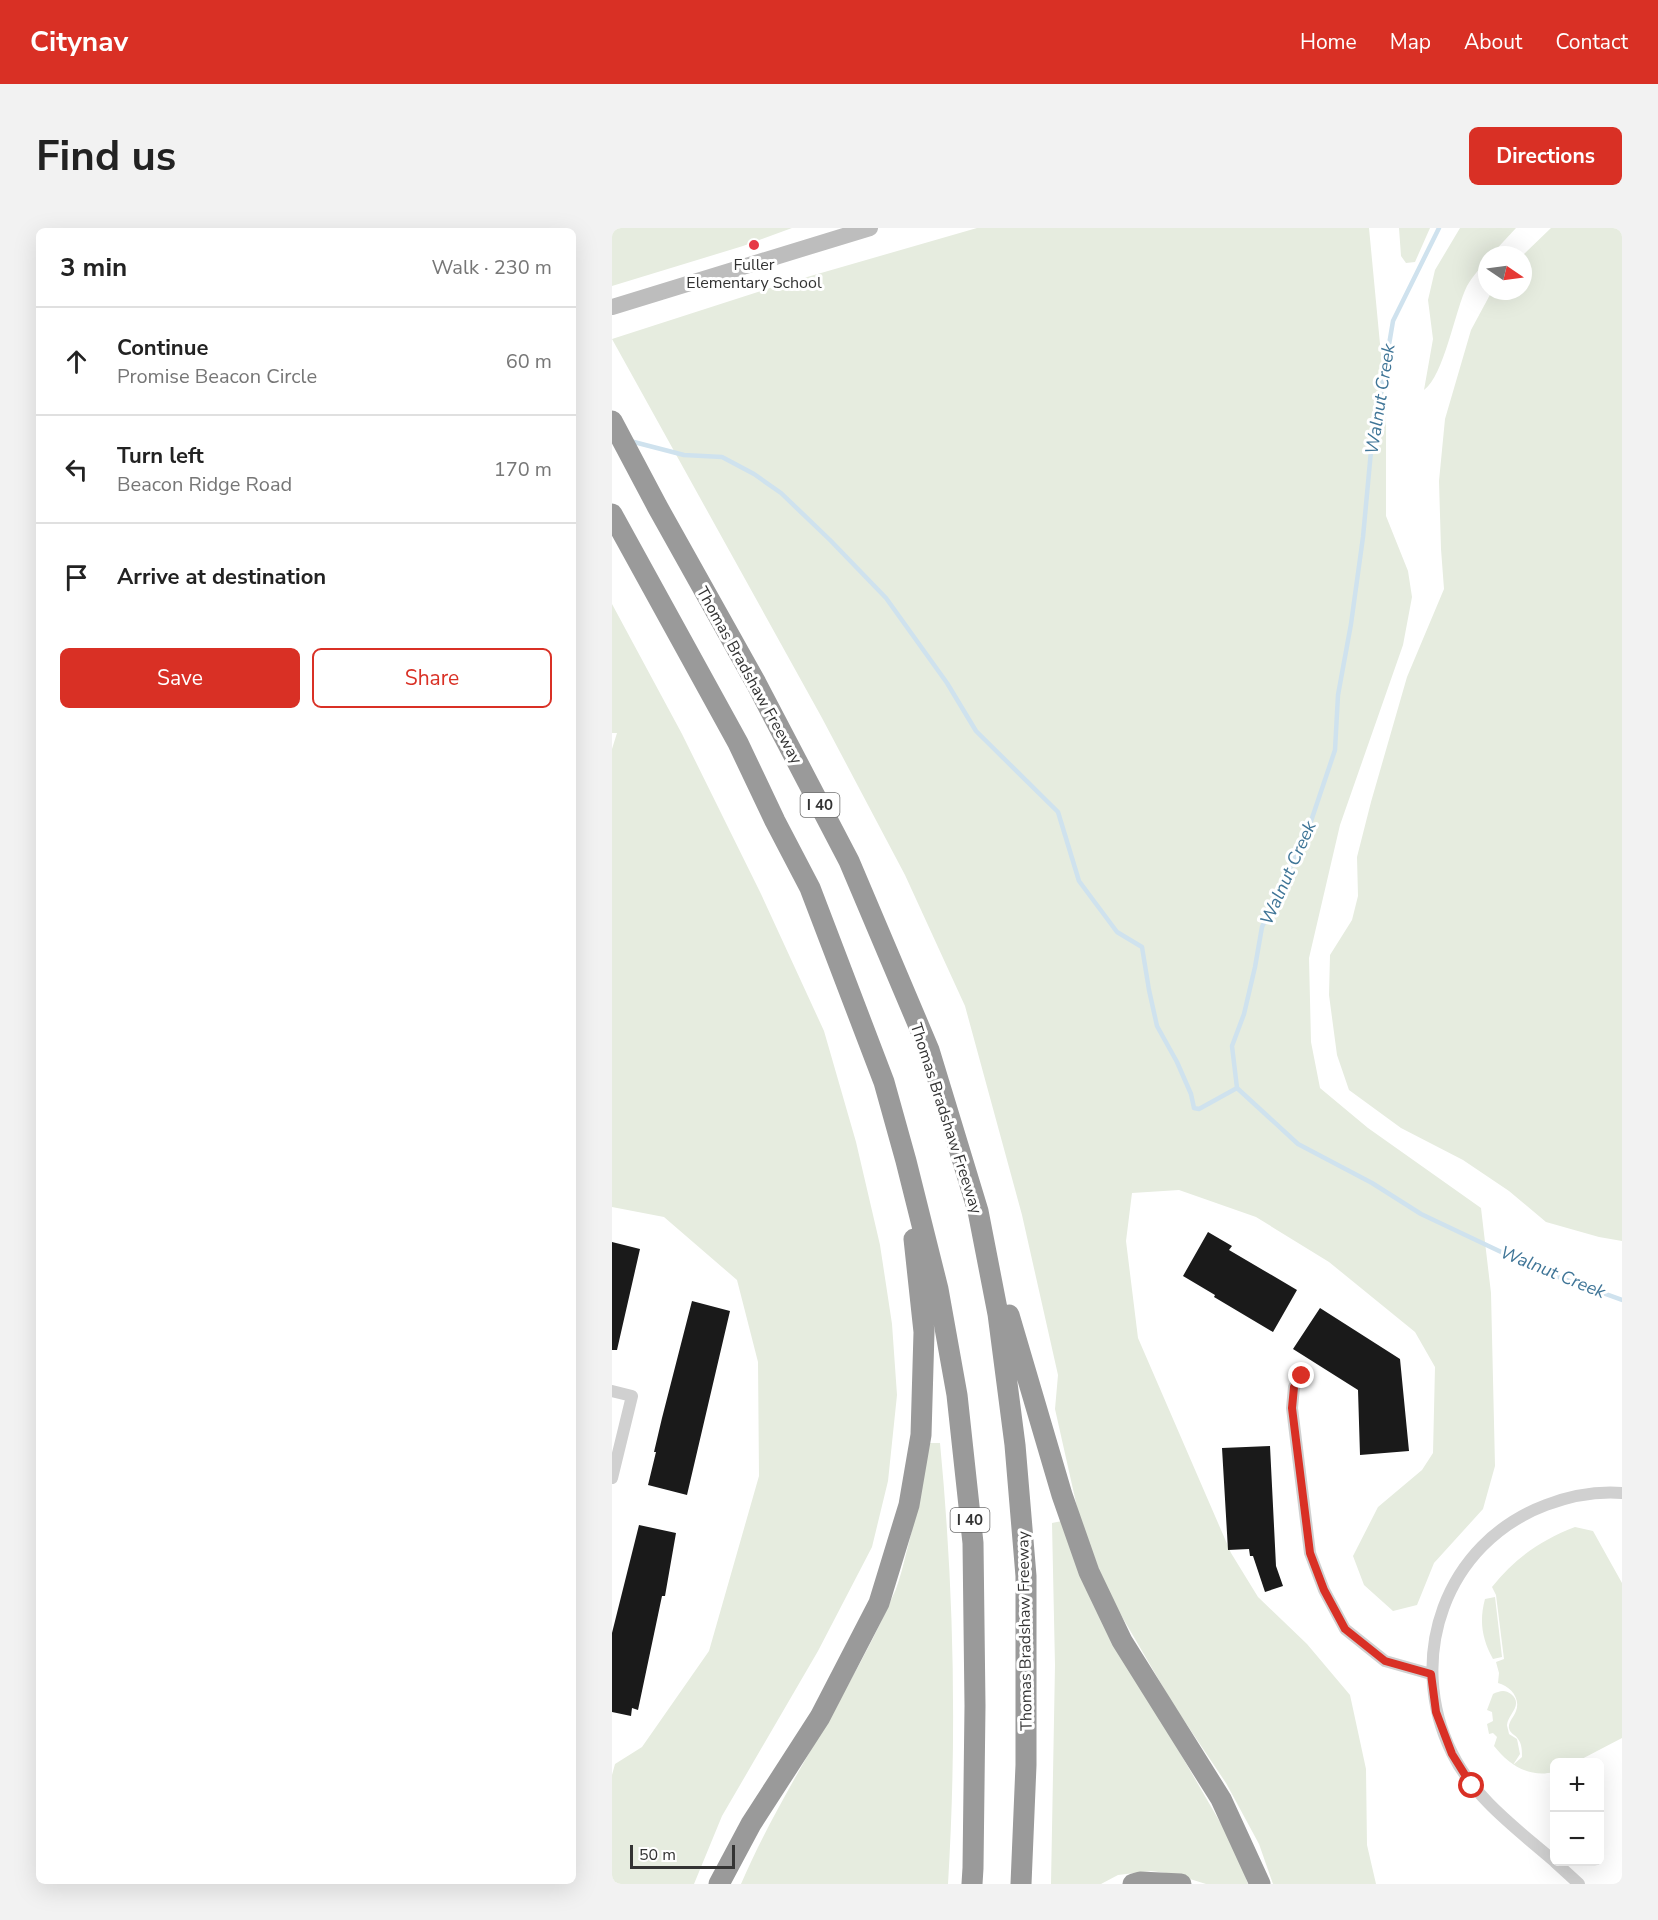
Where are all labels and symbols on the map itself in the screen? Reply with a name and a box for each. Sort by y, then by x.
marker: Fuller Elementary School [747,238,761,252]
north arrow [1478,246,1532,300]
place label: Fuller Elementary School [686,254,822,294]
water label: Walnut Creek [1359,341,1401,456]
street label: Thomas Bradshaw Freeway [691,583,808,769]
road number: I 40 [800,793,840,817]
water label: Walnut Creek [1254,816,1322,929]
street label: Thomas Bradshaw Freeway [905,1020,988,1217]
water label: Walnut Creek [1497,1240,1610,1304]
route end [1288,1362,1314,1388]
road number: I 40 [950,1508,990,1532]
street label: Thomas Bradshaw Freeway [1012,1530,1038,1731]
route start [1458,1772,1484,1798]
scale bar [630,1842,735,1870]

